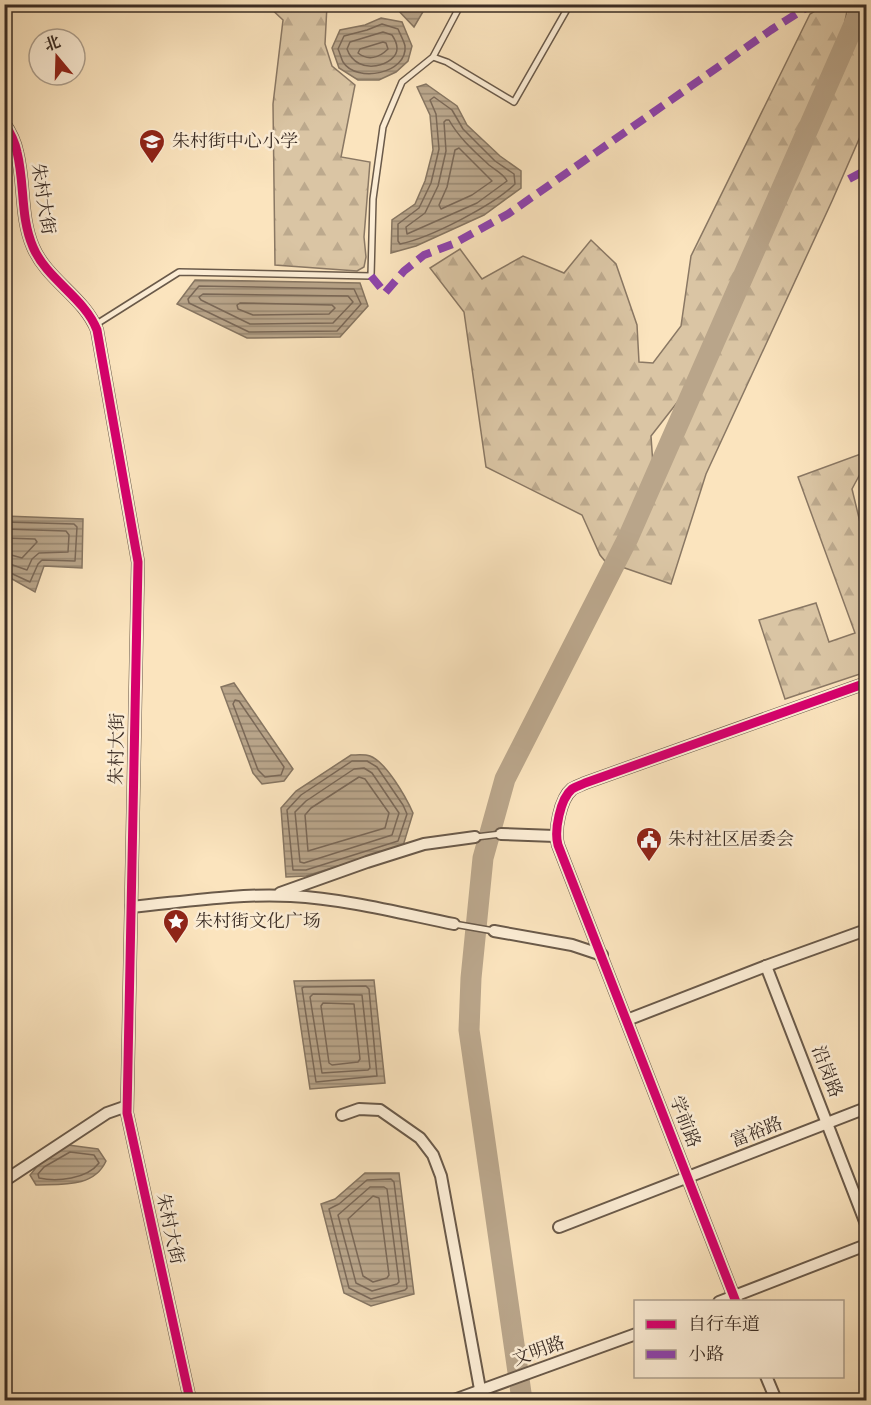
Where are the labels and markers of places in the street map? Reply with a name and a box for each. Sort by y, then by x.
school or university icon: 朱村街中心小学 [137,127,167,165]
place label: 朱村街中心小学 [172,131,298,154]
public building icon: 朱村社区居委会 [634,825,664,863]
place label: 朱村社区居委会 [668,829,794,852]
place icon: 朱村街文化广场 [161,907,191,945]
place label: 朱村街文化广场 [195,911,321,934]

